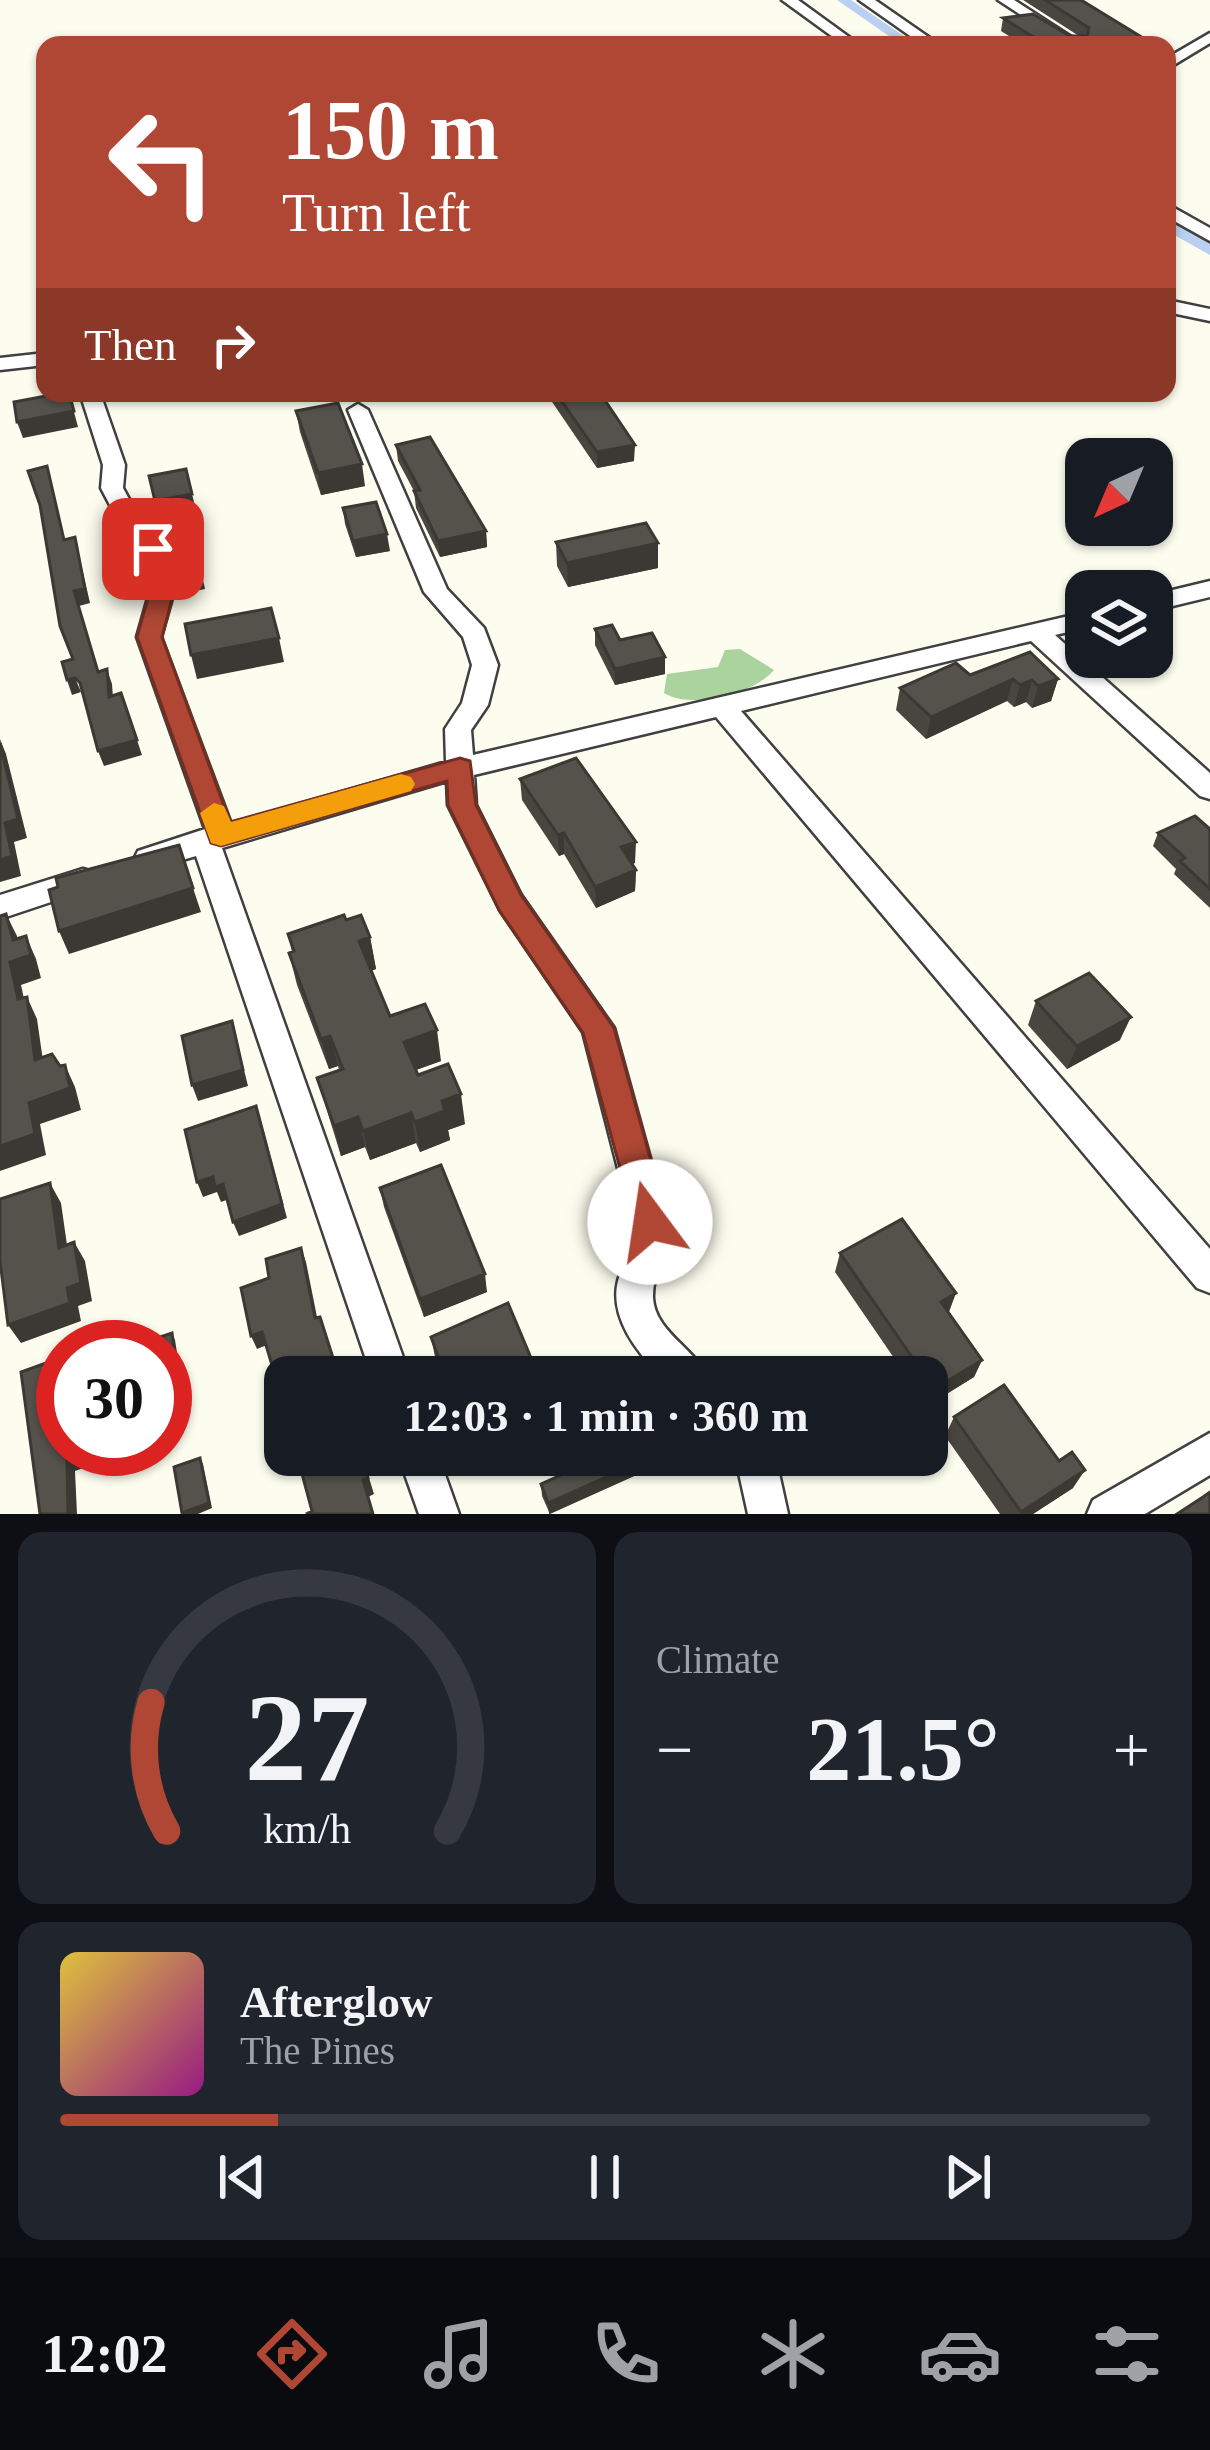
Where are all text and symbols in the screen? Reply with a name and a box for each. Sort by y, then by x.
icon: left [84,84,240,240]
text: 150 m [282,84,499,177]
text: Turn left [282,183,471,243]
icon: right [200,312,266,378]
text: Then [84,320,176,370]
north arrow [1065,438,1173,546]
map controls [1065,438,1173,678]
pin [102,498,204,600]
icon: arrive [120,516,186,582]
button: layers [1065,570,1173,678]
position arrow [587,1159,713,1285]
speed limit sign: 30 [36,1320,192,1476]
text: 12:03 · 1 min · 360 m [404,1391,809,1441]
text: Climate [656,1638,779,1681]
text: 27 [245,1669,369,1807]
text: 21.5° [806,1700,1000,1799]
text: − [656,1713,693,1786]
text: + [1113,1713,1150,1786]
text: km/h [263,1805,351,1852]
text: Afterglow [240,1977,432,2027]
text: The Pines [240,2029,395,2072]
icon: previous [209,2144,275,2210]
icon: pause [572,2144,638,2210]
icon: next [935,2144,1001,2210]
icon: directions [250,2312,334,2396]
icon: music [417,2312,501,2396]
icon: phone [584,2312,668,2396]
icon: climate [751,2312,835,2396]
icon: car [918,2312,1002,2396]
icon: filters [1085,2312,1169,2396]
text: 12:02 [41,2324,167,2384]

